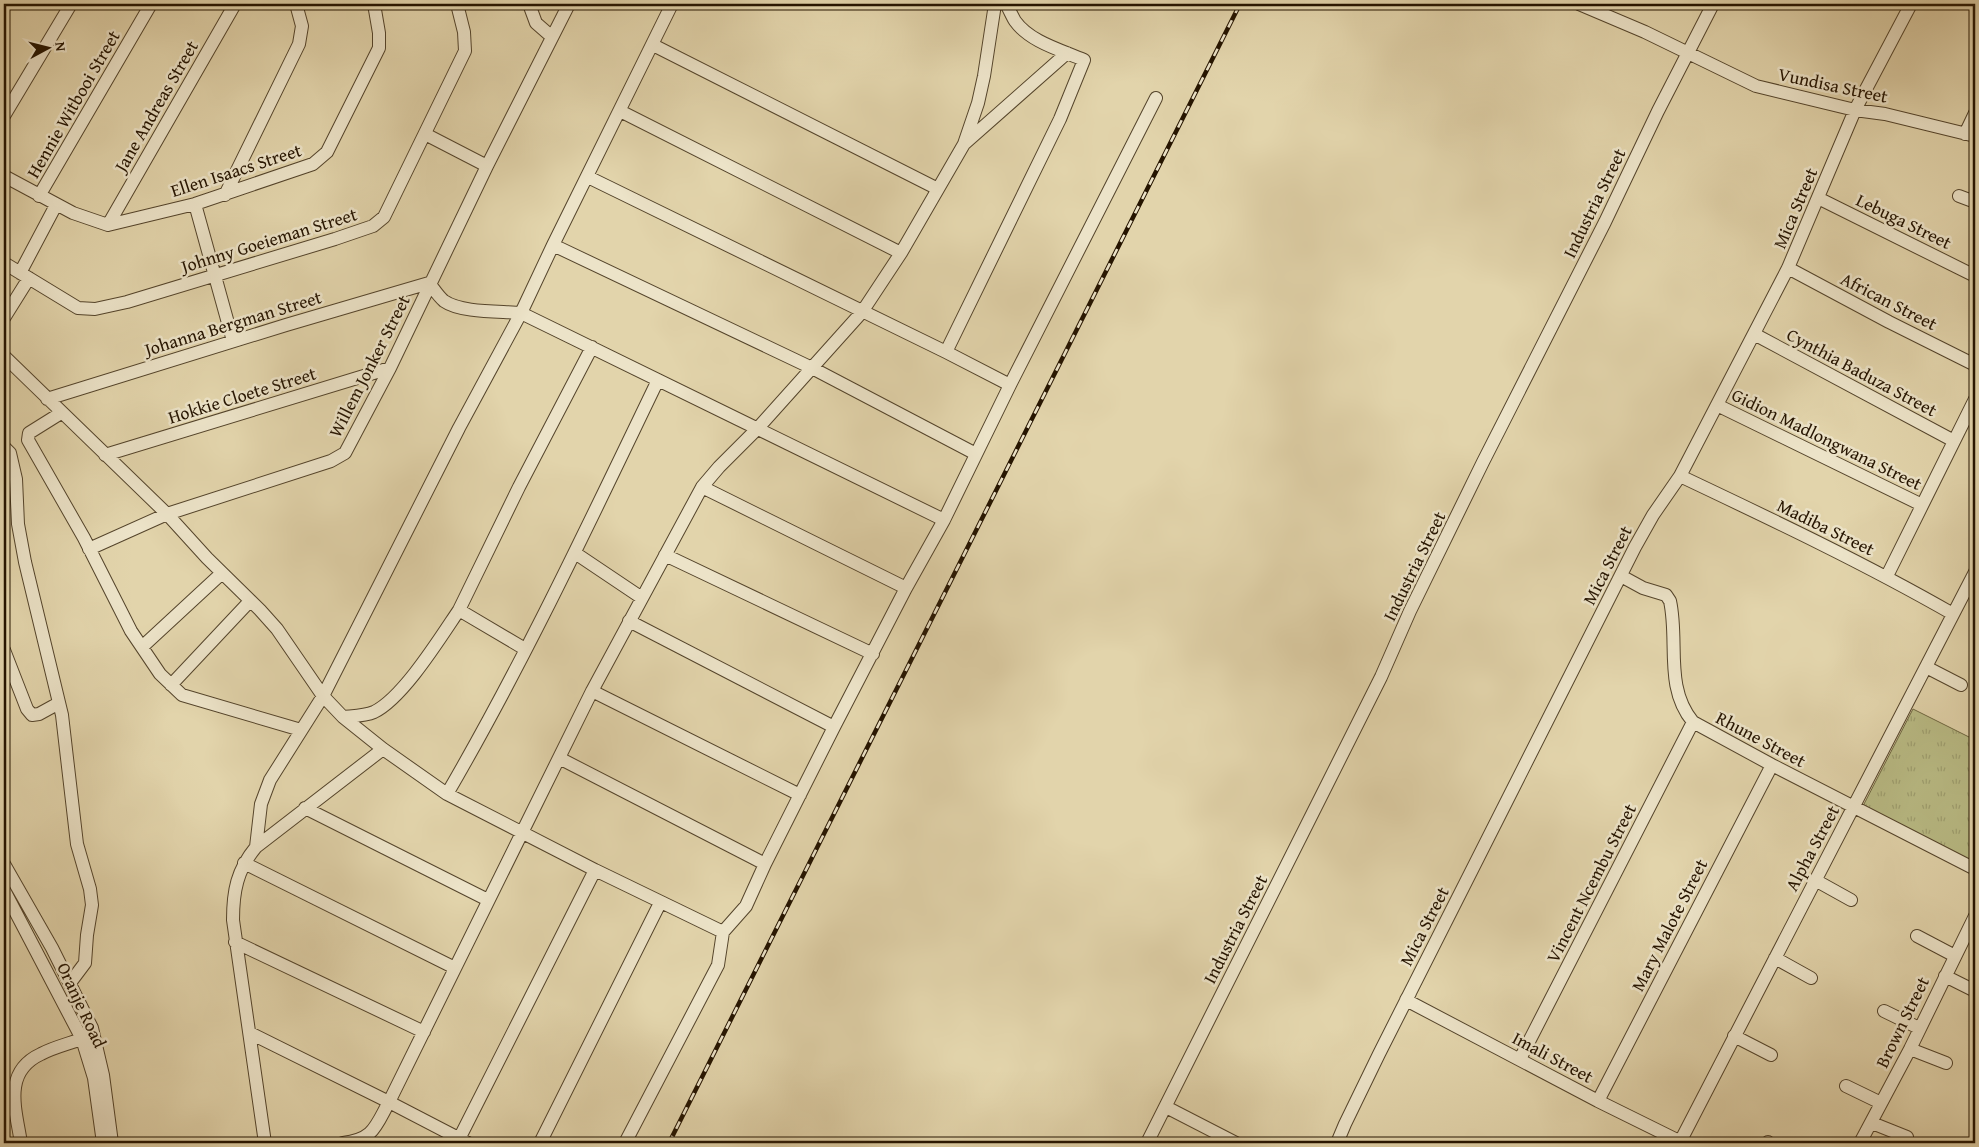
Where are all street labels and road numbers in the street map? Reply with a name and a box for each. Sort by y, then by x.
street label: Hennie Witbooi Street [20,24,127,183]
street label: Jane Andreas Street [106,35,205,179]
street label: Vundisa Street [1776,60,1891,110]
street label: Ellen Isaacs Street [167,136,305,204]
street label: Industria Street [1556,143,1632,262]
street label: Mica Street [1766,163,1824,253]
street label: Lebuga Street [1852,186,1957,256]
street label: Johnny Goeieman Street [176,200,361,280]
street label: African Street [1836,265,1943,337]
street label: Johanna Bergman Street [139,283,326,363]
street label: Willem Jonker Street [321,289,417,442]
street label: Cynthia Baduza Street [1782,321,1943,423]
street label: Hokkie Cloete Street [165,359,320,430]
street label: Gidion Madlongwana Street [1727,381,1927,497]
street label: Madiba Street [1773,492,1880,562]
street label: Industria Street [1376,506,1452,625]
street label: Mica Street [1575,520,1639,609]
street label: Rhune Street [1711,704,1811,774]
street label: Vincent Ncembu Street [1539,798,1643,967]
street label: Alpha Street [1778,800,1846,896]
street label: Mary Malote Street [1624,854,1714,996]
street label: Industria Street [1196,869,1274,988]
street label: Mica Street [1392,881,1456,970]
street label: Oranje Road [50,958,114,1053]
street label: Brown Street [1868,971,1936,1072]
street label: Imali Street [1508,1024,1599,1090]

